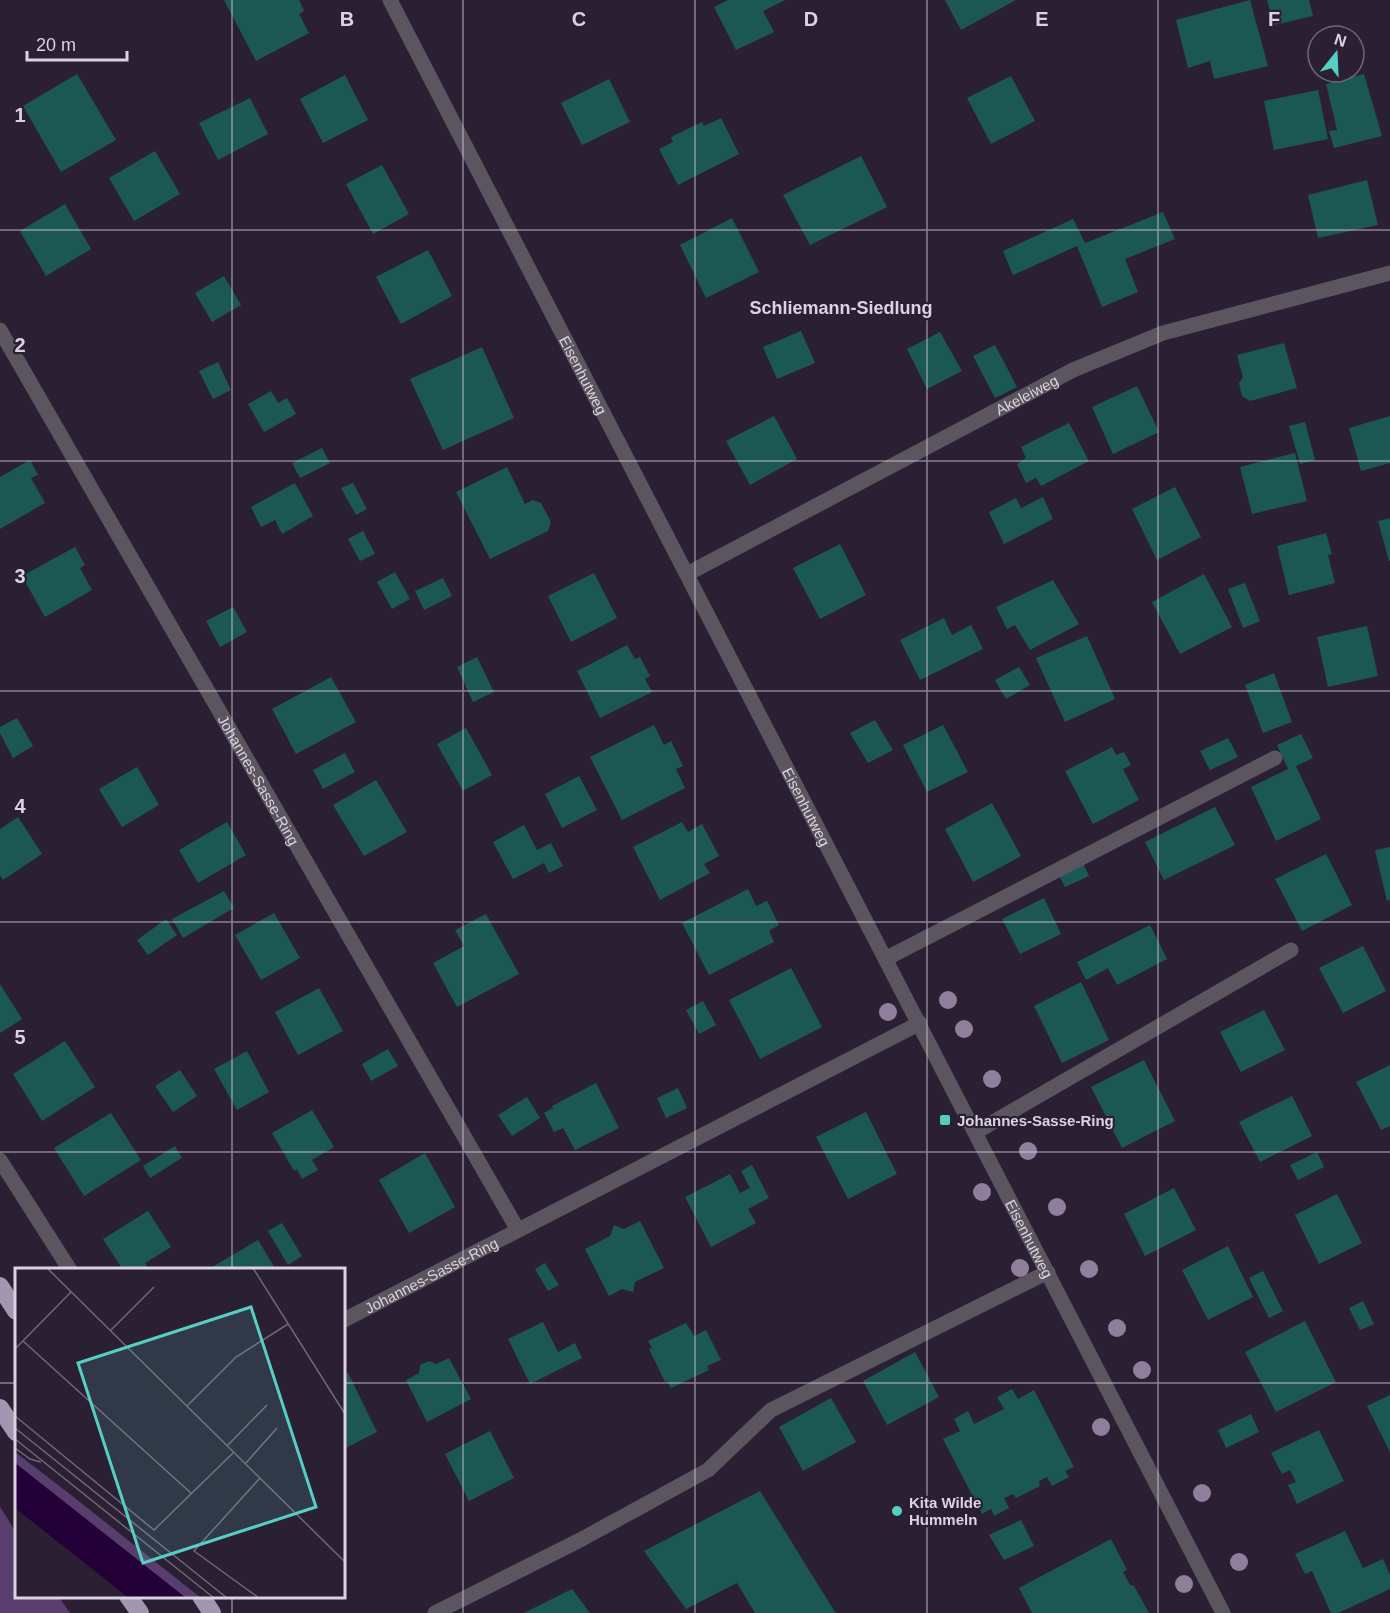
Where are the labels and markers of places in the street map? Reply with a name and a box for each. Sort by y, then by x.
place label: Johannes-Sasse-Ring [957,1112,1114,1129]
marker: Johannes-Sasse-Ring [938,1113,952,1127]
place label: Kita Wilde Hummeln [909,1494,981,1528]
marker: Kita Wilde Hummeln [890,1504,904,1518]

